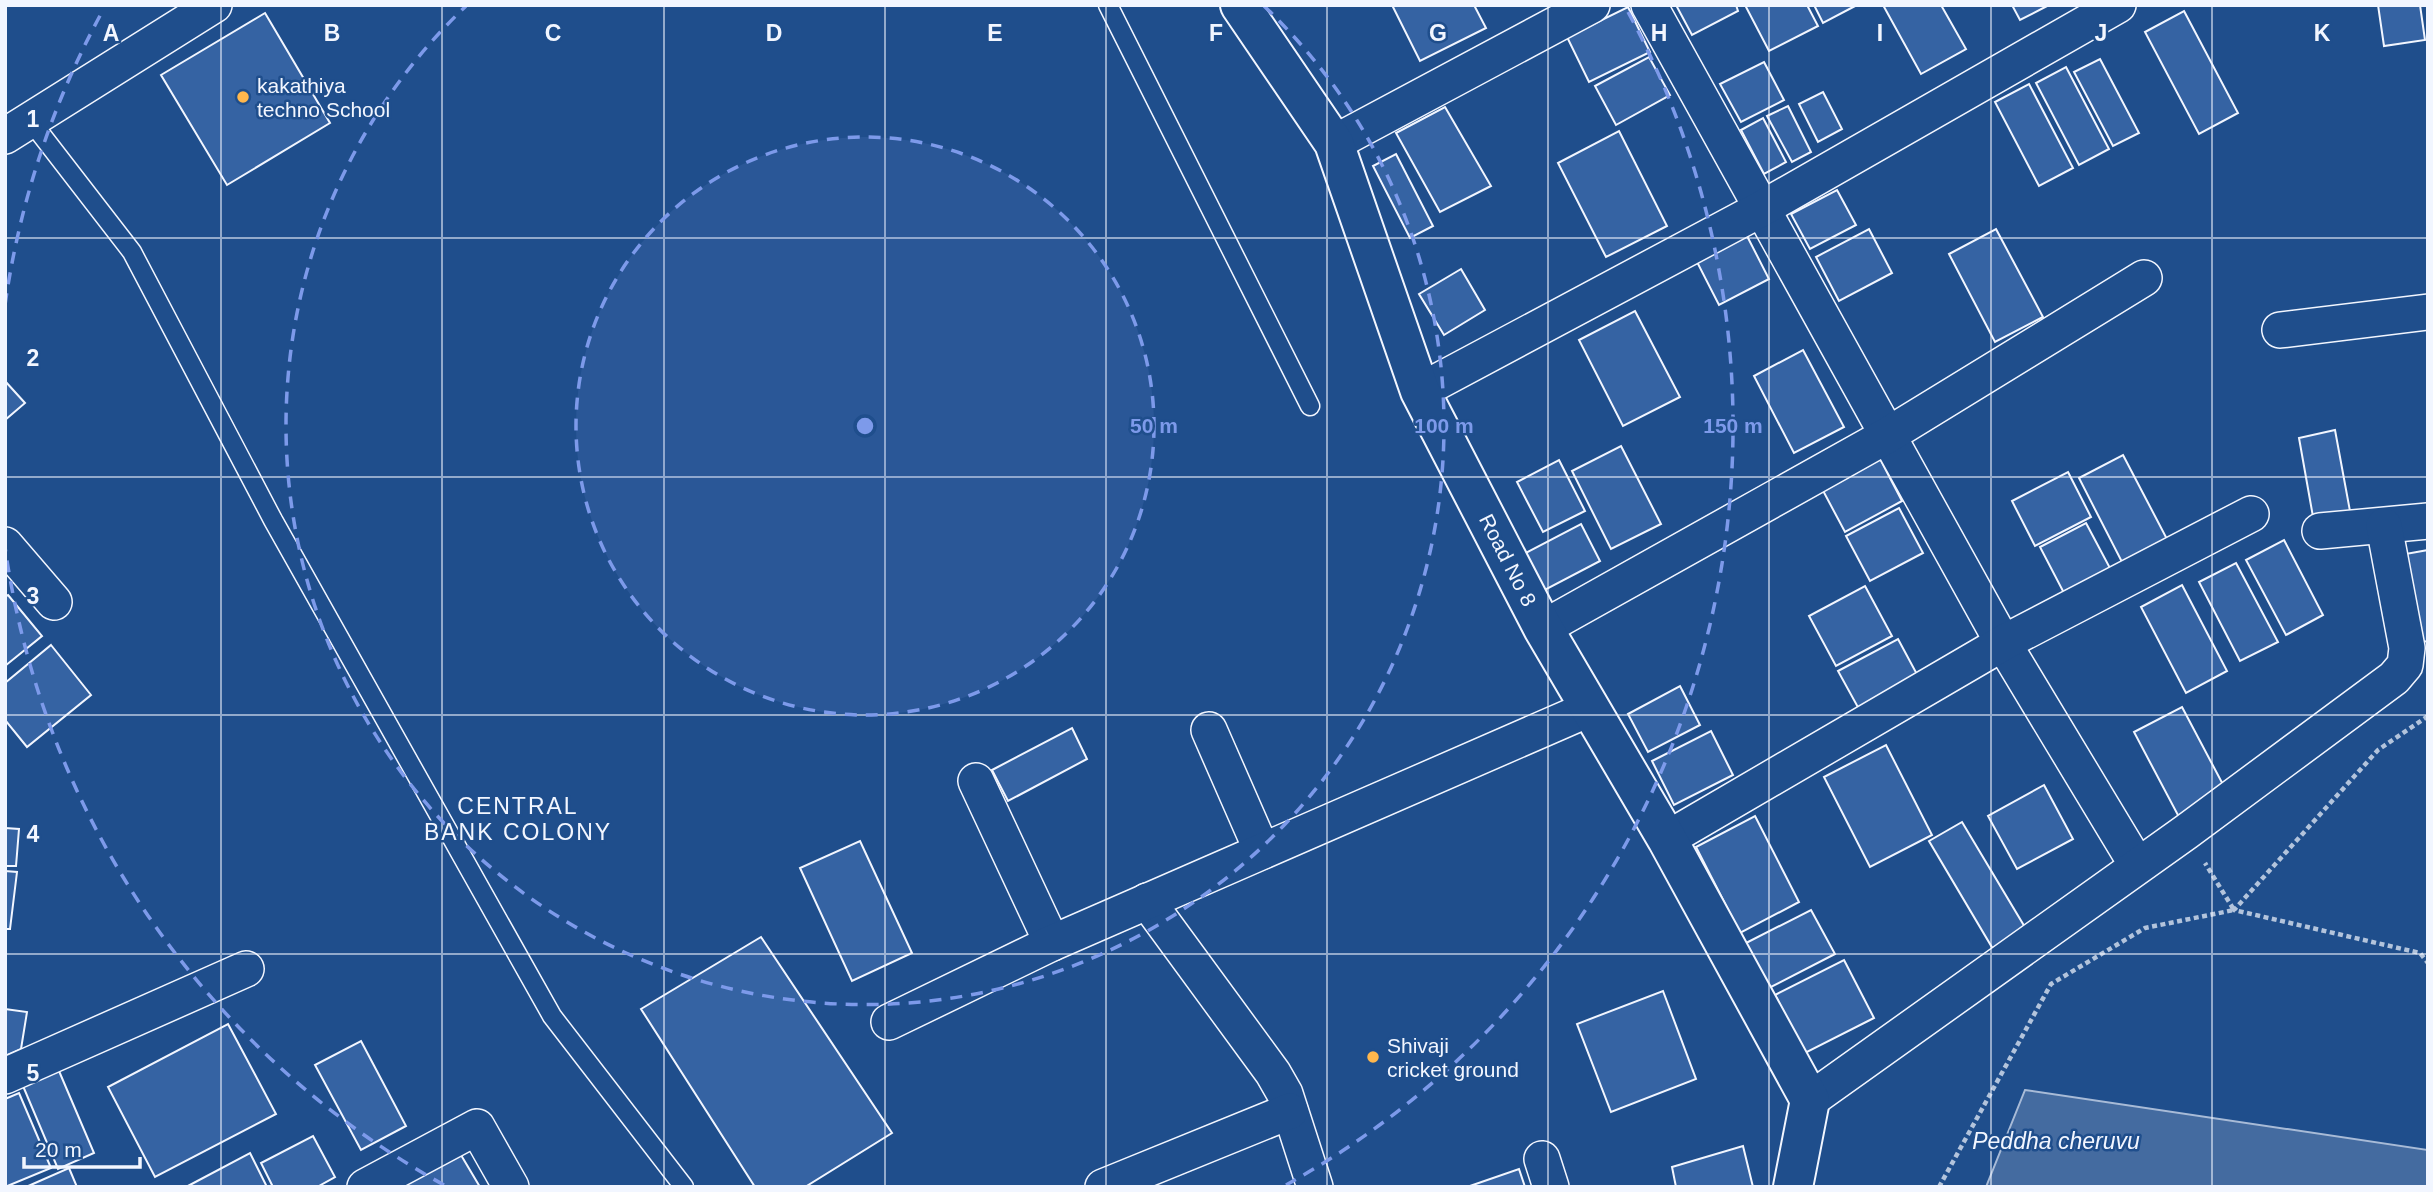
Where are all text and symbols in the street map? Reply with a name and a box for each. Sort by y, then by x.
text: A [103,20,119,46]
text: B [324,20,340,46]
text: C [545,20,561,46]
text: D [766,20,782,46]
text: E [987,20,1003,46]
text: F [1209,20,1223,46]
text: G [1429,20,1447,46]
text: H [1651,20,1667,46]
text: I [1877,20,1883,46]
text: J [2095,20,2107,46]
text: K [2314,20,2331,46]
place label: kakathiya techno School [257,74,390,121]
marker: kakathiya techno School [235,89,251,105]
text: 1 [27,106,40,132]
text: 2 [27,345,39,371]
centre of rings [853,414,877,438]
text: 50 m [1130,414,1178,437]
text: 100 m [1414,414,1474,437]
text: 150 m [1703,414,1763,437]
street label: Road No 8 [1475,510,1541,610]
text: 3 [27,583,39,609]
district label: CENTRAL BANK COLONY [424,793,612,845]
text: 4 [27,821,40,847]
place label: Shivaji cricket ground [1387,1034,1519,1081]
marker: Shivaji cricket ground [1365,1049,1381,1065]
text: 5 [27,1060,40,1086]
scale bar [24,1126,140,1170]
water label: Peddha cheruvu [1972,1128,2140,1154]
text: 20 m [35,1138,82,1161]

